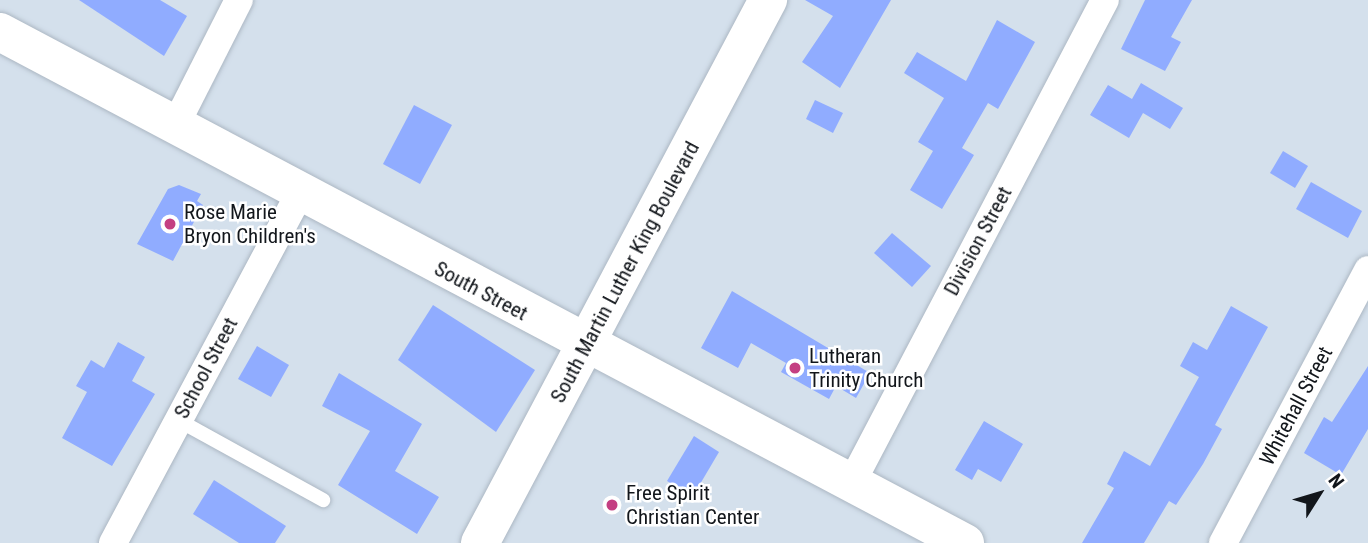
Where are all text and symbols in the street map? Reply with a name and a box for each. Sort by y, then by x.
street label: South Martin Luther King Boulevard [545,137,705,407]
street label: Division Street [939,182,1017,300]
place label: Rose Marie Bryon Children's [184,199,316,249]
marker: Rose Marie Bryon Children's [162,216,178,232]
street label: South Street [430,256,532,326]
street label: School Street [169,313,243,423]
street label: Whitehall Street [1254,342,1338,470]
place label: Lutheran Trinity Church [809,343,923,393]
marker: Lutheran Trinity Church [787,360,803,376]
north arrow [1284,459,1354,529]
text: N [1323,469,1349,493]
place label: Free Spirit Christian Center [626,480,759,530]
marker: Free Spirit Christian Center [604,497,620,513]

